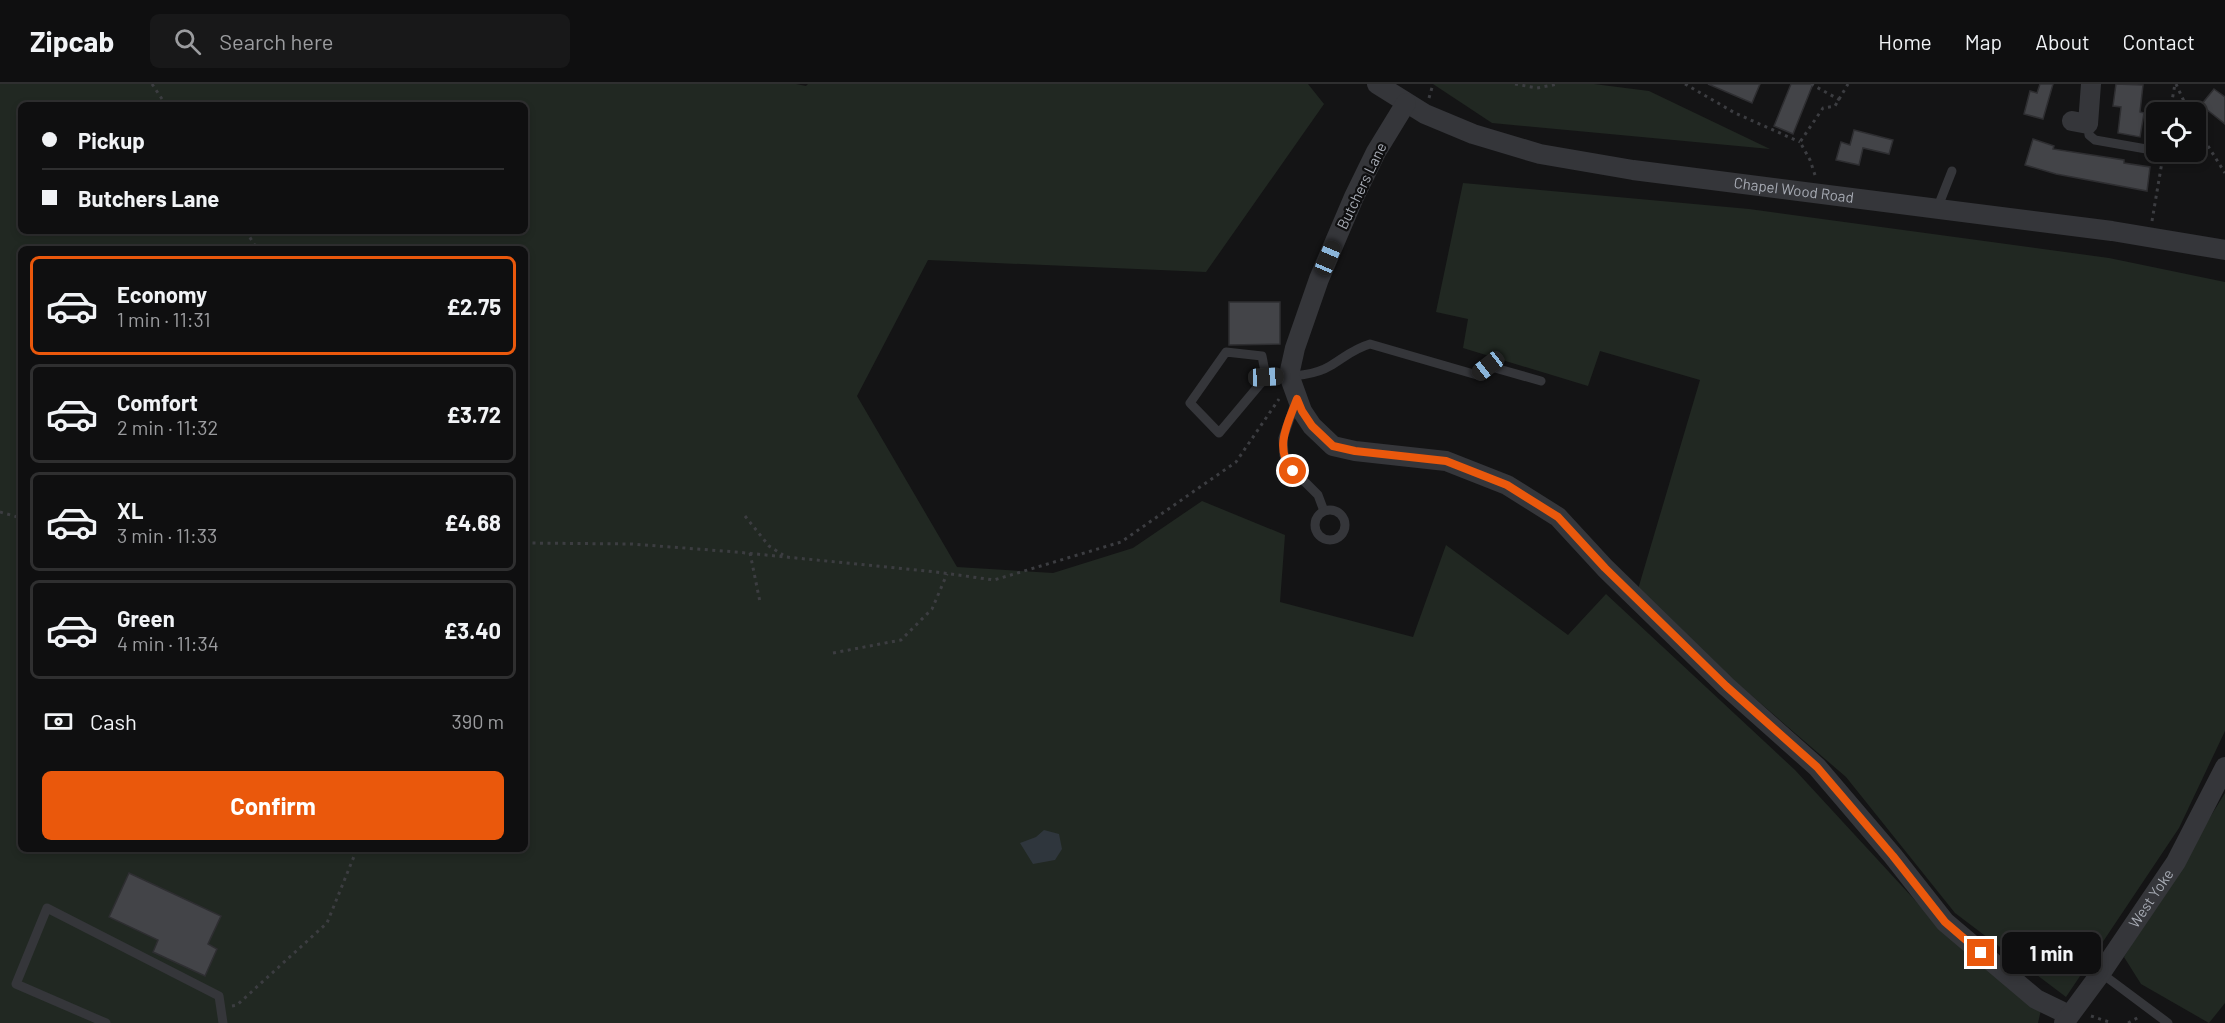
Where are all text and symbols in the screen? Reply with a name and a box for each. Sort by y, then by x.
search box [150,14,570,68]
text: Zipcab [30,24,114,58]
icon: search [171,25,204,58]
text: Search here [219,28,334,54]
text: Home [1878,29,1932,54]
text: Map [1965,29,2002,54]
text: About [2035,29,2090,54]
text: Contact [2123,29,2195,54]
map controls [2146,102,2206,162]
button: locate [2146,102,2206,162]
text: Pickup [78,127,145,153]
street label: Butchers Lane [1332,139,1390,232]
street label: Chapel Wood Road [1733,173,1855,206]
text: Butchers Lane [78,185,219,211]
car [1313,238,1343,278]
icon: car [45,279,99,333]
text: Economy [117,281,207,307]
text: £2.75 [446,293,501,319]
text: 1 min · 11:31 [117,307,211,331]
car [1468,348,1508,384]
car [1248,367,1284,387]
icon: car [45,387,99,441]
text: Comfort [117,389,198,415]
text: £3.72 [446,401,501,427]
text: 2 min · 11:32 [117,415,218,439]
route start [1279,457,1306,484]
icon: car [45,495,99,549]
text: XL [117,497,143,523]
text: £4.68 [445,509,501,535]
text: 3 min · 11:33 [117,523,217,547]
icon: car [45,603,99,657]
text: Green [117,605,175,631]
text: £3.40 [444,617,501,643]
text: 4 min · 11:34 [117,631,219,655]
icon: cash [42,705,75,738]
text: Cash [90,708,137,734]
text: 390 m [451,709,504,733]
button: Confirm [42,771,504,840]
street label: West Yoke [2124,865,2177,931]
callout: 1 min [2002,932,2101,974]
route end [1967,939,1994,966]
text: 1 min [2030,941,2073,965]

